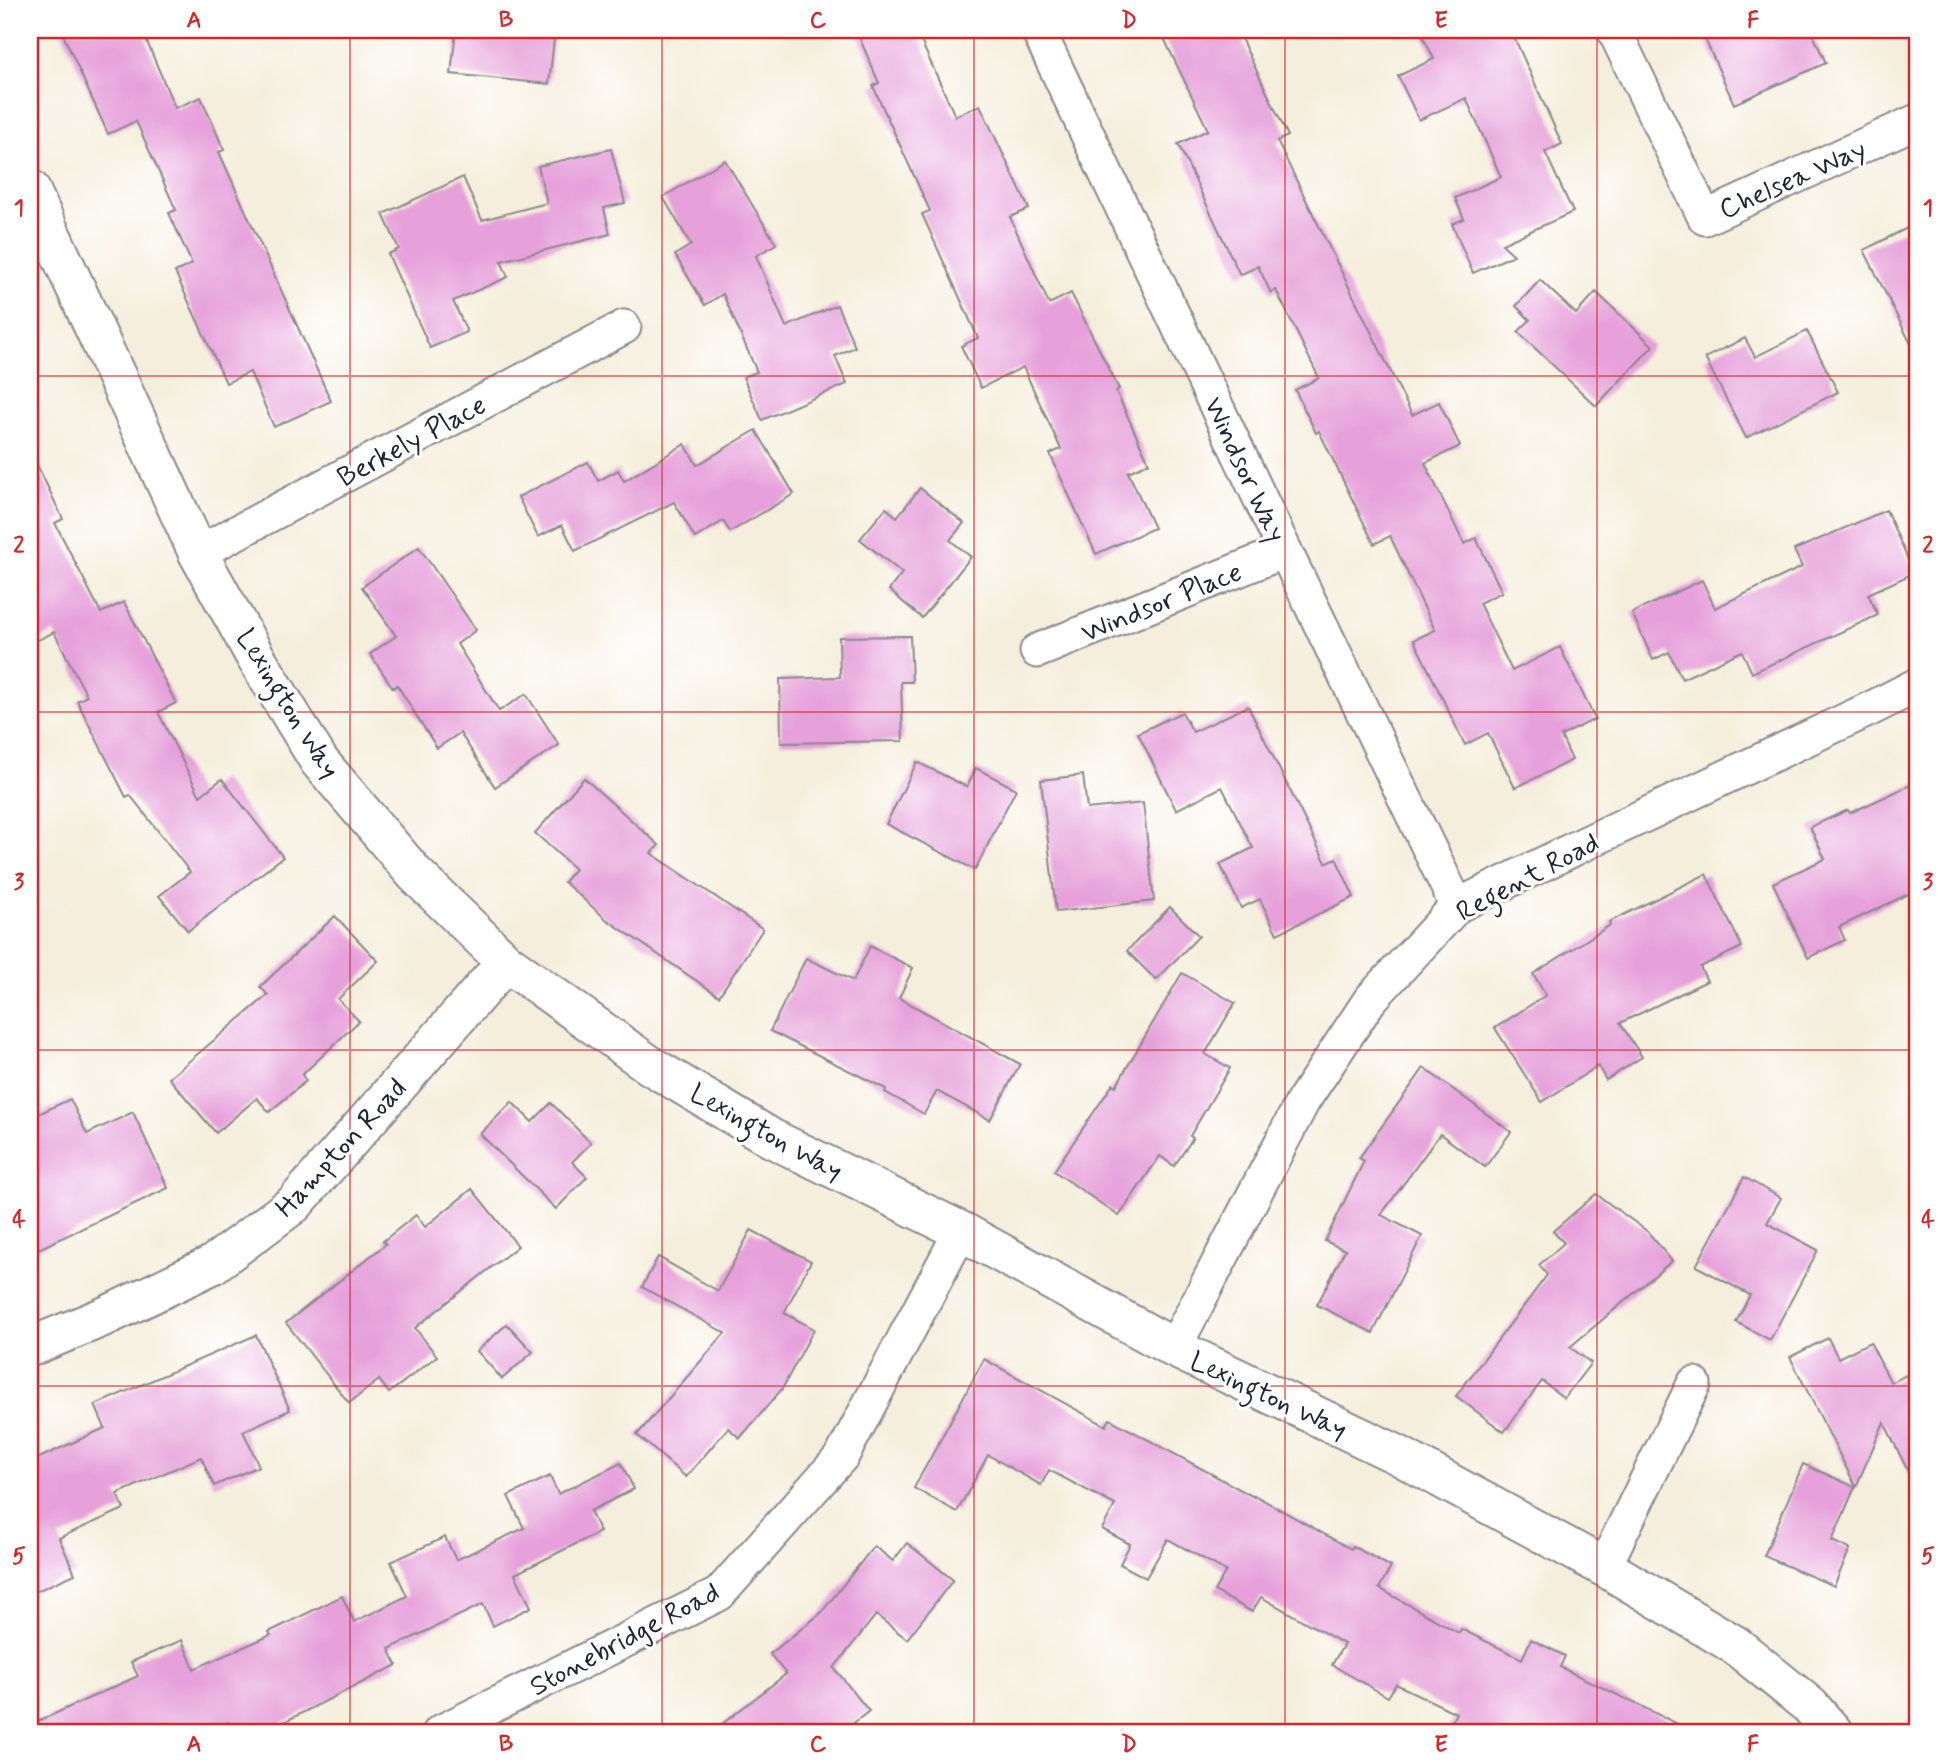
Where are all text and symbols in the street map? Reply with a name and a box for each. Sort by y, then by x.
text: A [186,6,202,36]
text: B [499,6,514,36]
text: C [810,6,827,36]
text: D [1121,6,1137,36]
text: E [1434,6,1448,36]
text: F [1747,6,1759,36]
street label: Chelsea Way [1714,131,1872,229]
text: 1 [14,194,24,224]
text: 1 [1923,194,1933,224]
street label: Berkely Place [331,387,493,497]
street label: Windsor Way [1194,391,1294,549]
text: 2 [13,531,25,561]
text: 2 [1922,531,1934,561]
street label: Windsor Place [1076,554,1248,652]
street label: Lexington Way [224,623,348,788]
street label: Regent Road [1450,825,1608,934]
text: 3 [14,868,25,898]
text: 3 [1923,868,1934,898]
street label: Hampton Road [268,1071,416,1226]
street label: Lexington Way [681,1076,849,1193]
text: 4 [12,1205,26,1235]
text: 4 [1921,1205,1935,1235]
street label: Lexington Way [1182,1344,1353,1452]
text: 5 [12,1542,26,1572]
text: 5 [1921,1542,1935,1572]
street label: Stonebridge Road [524,1575,727,1706]
text: A [186,1730,202,1760]
text: B [499,1730,514,1760]
text: C [810,1730,827,1760]
text: D [1121,1730,1137,1760]
text: E [1434,1730,1448,1760]
text: F [1747,1730,1759,1760]

